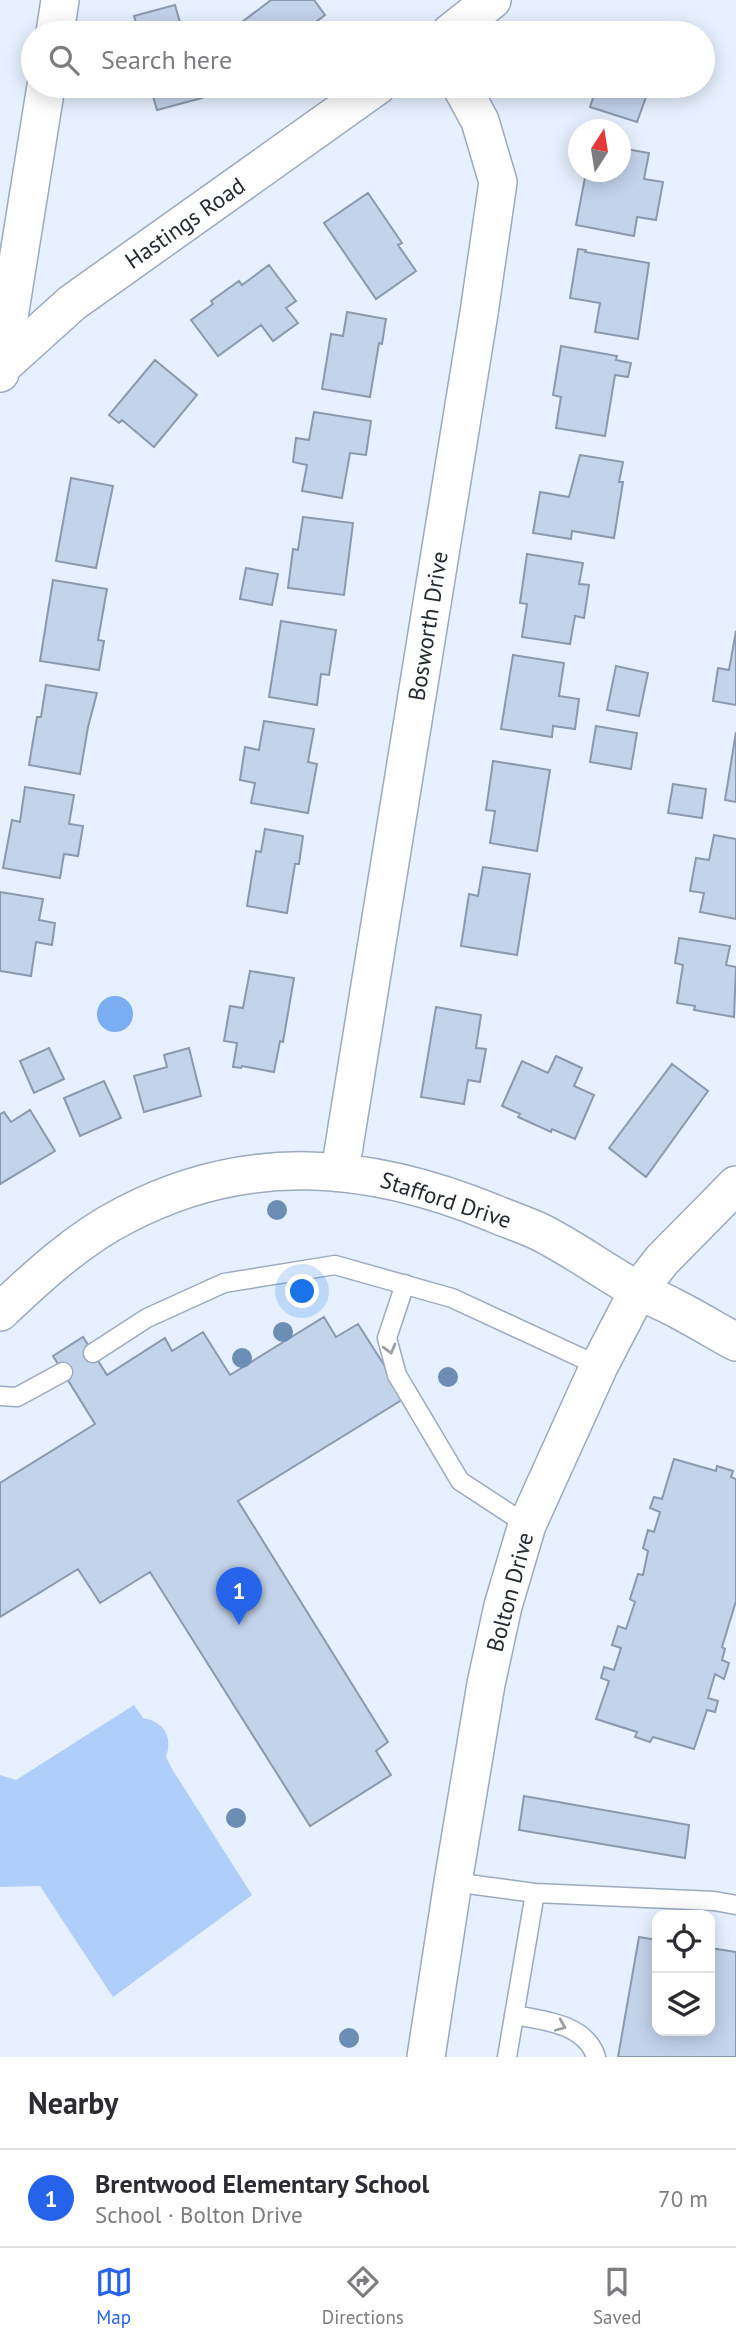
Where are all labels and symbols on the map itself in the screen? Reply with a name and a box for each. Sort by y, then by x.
north arrow [568,119,631,182]
street label: Hastings Road [119,171,250,275]
street label: Bosworth Drive [401,549,454,703]
street label: Stafford Drive [377,1165,515,1234]
your location [285,1274,319,1308]
one-way arrow [382,1343,396,1355]
street label: Bolton Drive [480,1529,539,1655]
pin: 1 [216,1567,262,1625]
one-way arrow [554,2018,566,2032]

